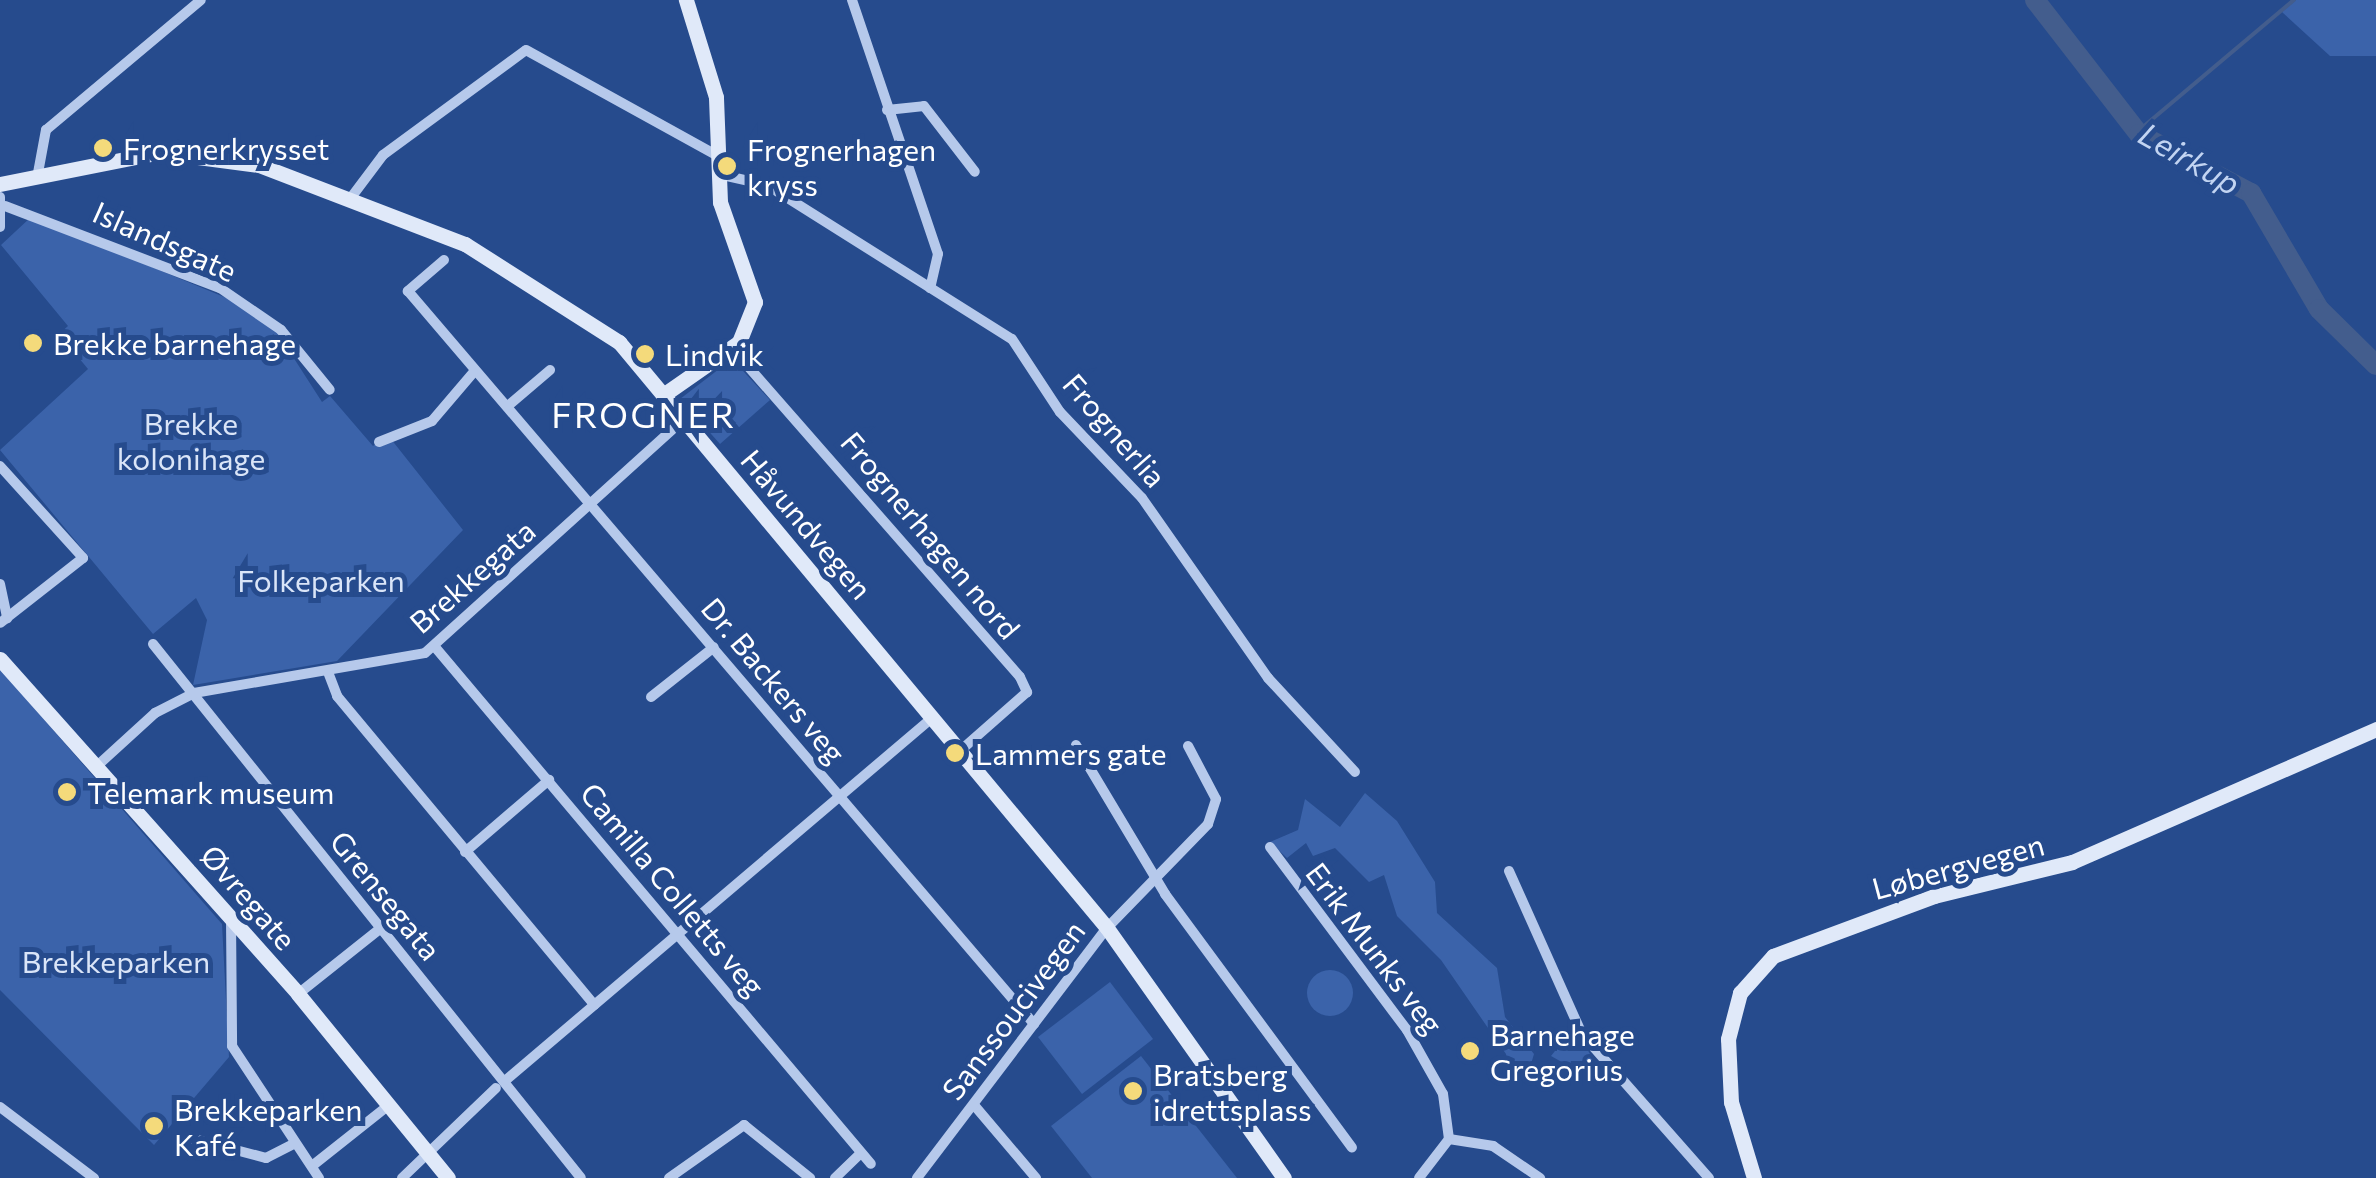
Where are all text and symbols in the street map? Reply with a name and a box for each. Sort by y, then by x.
water label: Leirkup [2133,114,2247,202]
place label: Frognerkrysset [123,130,329,166]
place label: Frognerhagen kryss [747,131,936,202]
marker: Frognerkrysset [92,137,114,159]
marker: Frognerhagen kryss [716,155,738,177]
street label: Islandsgate [88,193,242,289]
place label: Brekke barnehage [53,325,296,361]
marker: Brekke barnehage [22,332,44,354]
place label: Lindvik [665,336,764,372]
marker: Lindvik [634,343,656,365]
street label: Frognerlia [1056,366,1174,494]
district label: FROGNER [551,393,737,435]
park label: Brekke kolonihage [117,405,265,476]
street label: Frognerhagen nord [834,424,1028,646]
street label: Håvundvegen [734,442,880,606]
street label: Brekkegata [402,512,542,640]
park label: Folkeparken [237,562,405,598]
street label: Dr. Backers veg [694,590,854,770]
place label: Lammers gate [975,735,1167,771]
marker: Lammers gate [944,742,966,764]
place label: Telemark museum [87,774,334,810]
street label: Camilla Colletts veg [573,775,773,1003]
marker: Telemark museum [56,781,78,803]
street label: Grensegata [323,823,449,967]
street label: Løbergvegen [1868,826,2048,906]
street label: Øvregate [194,837,304,957]
street label: Erik Munks veg [1299,855,1451,1041]
street label: Sanssoucivegen [934,913,1092,1107]
park label: Brekkeparken [22,943,210,979]
place label: Barnehage Gregorius [1490,1016,1635,1086]
marker: Barnehage Gregorius [1459,1040,1481,1062]
place label: Bratsberg idrettsplass [1153,1056,1312,1126]
marker: Bratsberg idrettsplass [1122,1080,1144,1102]
place label: Brekkeparken Kafé [174,1091,362,1162]
marker: Brekkeparken Kafé [143,1115,165,1137]

